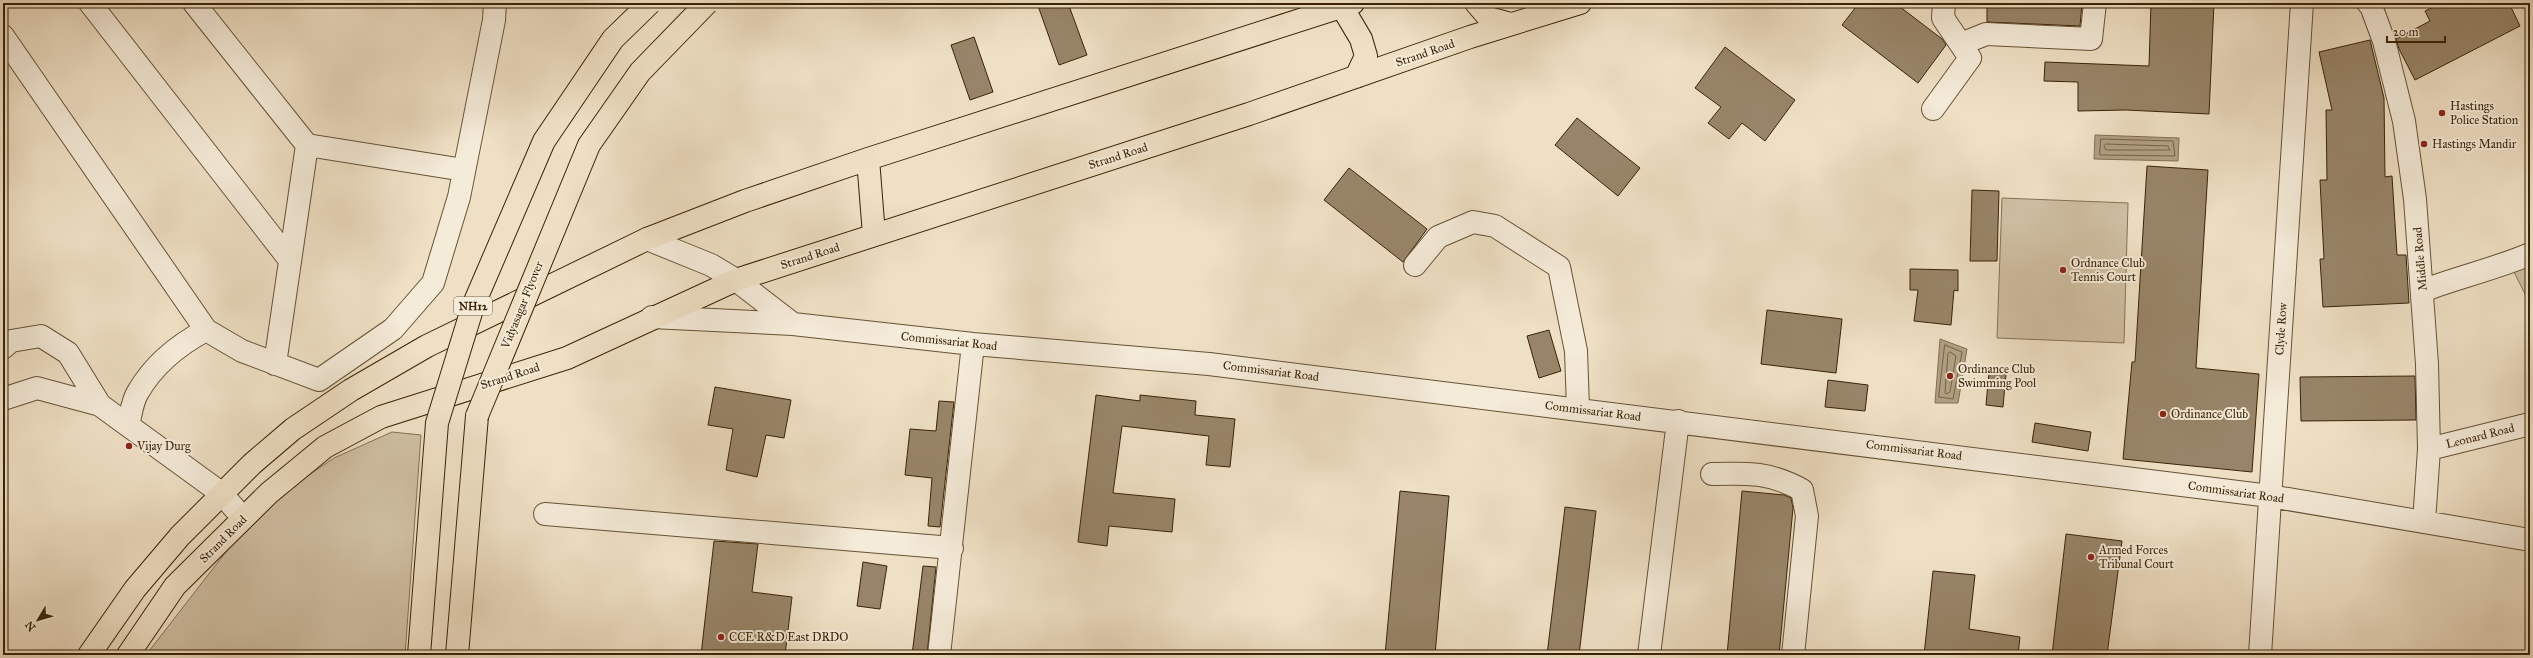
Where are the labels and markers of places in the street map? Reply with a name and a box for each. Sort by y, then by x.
place label: Hastings Police Station [2450,99,2519,127]
marker: Hastings Police Station [2437,108,2447,118]
place label: Hastings Mandir [2432,137,2517,152]
marker: Hastings Mandir [2419,139,2429,149]
place label: Ordnance Club Tennis Court [2071,256,2145,284]
marker: Ordnance Club Tennis Court [2058,265,2068,275]
place label: Ordinance Club Swimming Pool [1958,362,2037,391]
marker: Ordinance Club Swimming Pool [1945,371,1955,381]
place label: Ordinance Club [2171,407,2248,421]
marker: Ordinance Club [2158,409,2168,419]
place label: Vijay Durg [136,439,191,454]
marker: Vijay Durg [124,441,134,451]
place label: Armed Forces Tribunal Court [2098,543,2174,571]
marker: Armed Forces Tribunal Court [2086,552,2096,562]
place label: CCE R&D East DRDO [729,630,848,644]
marker: CCE R&D East DRDO [716,632,726,642]

